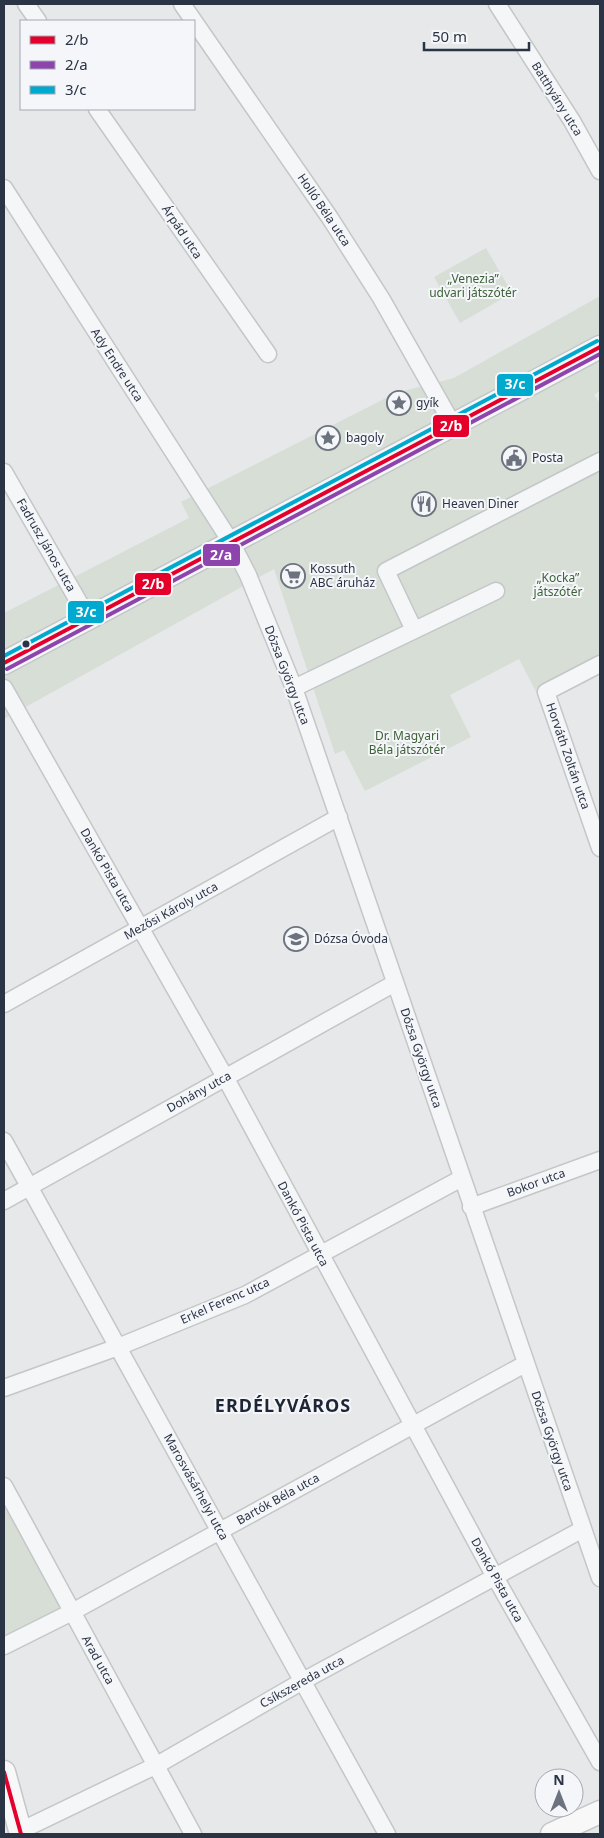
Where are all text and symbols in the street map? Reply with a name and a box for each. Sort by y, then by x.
legend [20,20,195,110]
scale bar [424,20,529,52]
text: 50 m [432,26,467,46]
text: 2/b [65,29,88,49]
text: 2/a [65,54,88,74]
street label: Batthyány utca [528,58,587,139]
text: 3/c [65,79,86,99]
street label: Holló Béla utca [294,170,355,249]
street label: Árpád utca [158,201,207,262]
park label: „Venezia” udvari játszótér [429,270,517,301]
street label: Ady Endre utca [87,325,148,405]
line badge: 3/c [496,373,534,397]
text: 3/c [504,374,526,393]
place icon: gyík [386,390,412,416]
place label: gyík [416,394,440,411]
line badge: 2/b [432,414,470,438]
text: 2/b [440,416,462,435]
place icon: bagoly [315,425,341,451]
place label: bagoly [346,429,385,446]
public building icon: Posta [501,445,527,471]
place label: Posta [532,449,563,466]
restaurant icon: Heaven Diner [411,491,437,517]
street label: Fadrusz János utca [13,495,80,594]
place label: Heaven Diner [442,495,519,512]
line badge: 2/a [202,543,241,567]
text: 2/a [210,545,232,564]
place label: Kossuth ABC áruház [310,560,375,591]
supermarket icon: Kossuth ABC áruház [280,563,306,589]
park label: „Kocka” játszótér [533,569,582,600]
line badge: 2/b [134,572,172,596]
text: 2/b [142,574,164,593]
line badge: 3/c [67,600,105,624]
text: 3/c [75,602,97,621]
street label: Dózsa György utca [261,623,314,727]
unlabelled marker [21,639,31,649]
street label: Horváth Zoltán utca [542,700,595,811]
park label: Dr. Magyari Béla játszótér [369,727,445,758]
street label: Dankó Pista utca [77,825,138,915]
street label: Mezősi Károly utca [121,878,221,943]
school or university icon: Dózsa Óvoda [283,926,309,952]
place label: Dózsa Óvoda [314,930,388,947]
street label: Dózsa György utca [396,1005,447,1110]
street label: Dohány utca [164,1067,234,1116]
street label: Bokor utca [504,1164,567,1201]
street label: Dankó Pista utca [274,1178,333,1269]
street label: Erkel Ferenc utca [177,1273,272,1328]
street label: Dózsa György utca [527,1388,578,1493]
district label: ERDÉLYVÁROS [215,1393,351,1417]
street label: Marosvásárhelyi utca [160,1430,233,1543]
street label: Bartók Béla utca [233,1469,322,1528]
street label: Dankó Pista utca [467,1534,528,1625]
street label: Arad utca [78,1632,119,1687]
street label: Csíkszereda utca [257,1651,347,1712]
north arrow [534,1768,584,1818]
text: N [553,1770,565,1789]

